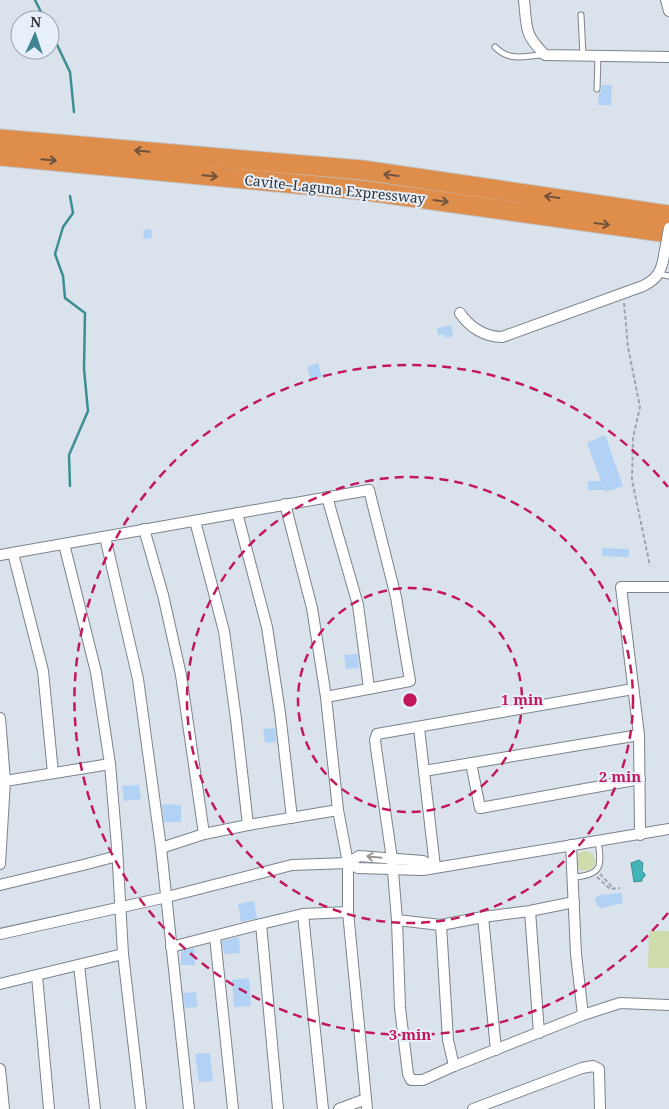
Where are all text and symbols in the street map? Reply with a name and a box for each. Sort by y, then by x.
north arrow [10,10,60,60]
text: N [30,12,42,31]
one-way arrow [134,146,150,156]
one-way arrow [40,155,56,165]
one-way arrow [383,169,399,179]
street label: Cavite–Laguna Expressway [244,170,426,208]
one-way arrow [202,171,218,180]
one-way arrow [544,192,560,202]
one-way arrow [433,196,449,206]
one-way arrow [594,219,610,229]
text: 1 min [501,689,543,709]
centre of rings [401,691,419,709]
text: 2 min [599,766,641,786]
one-way arrow [366,852,382,862]
text: 3 min [389,1024,431,1044]

